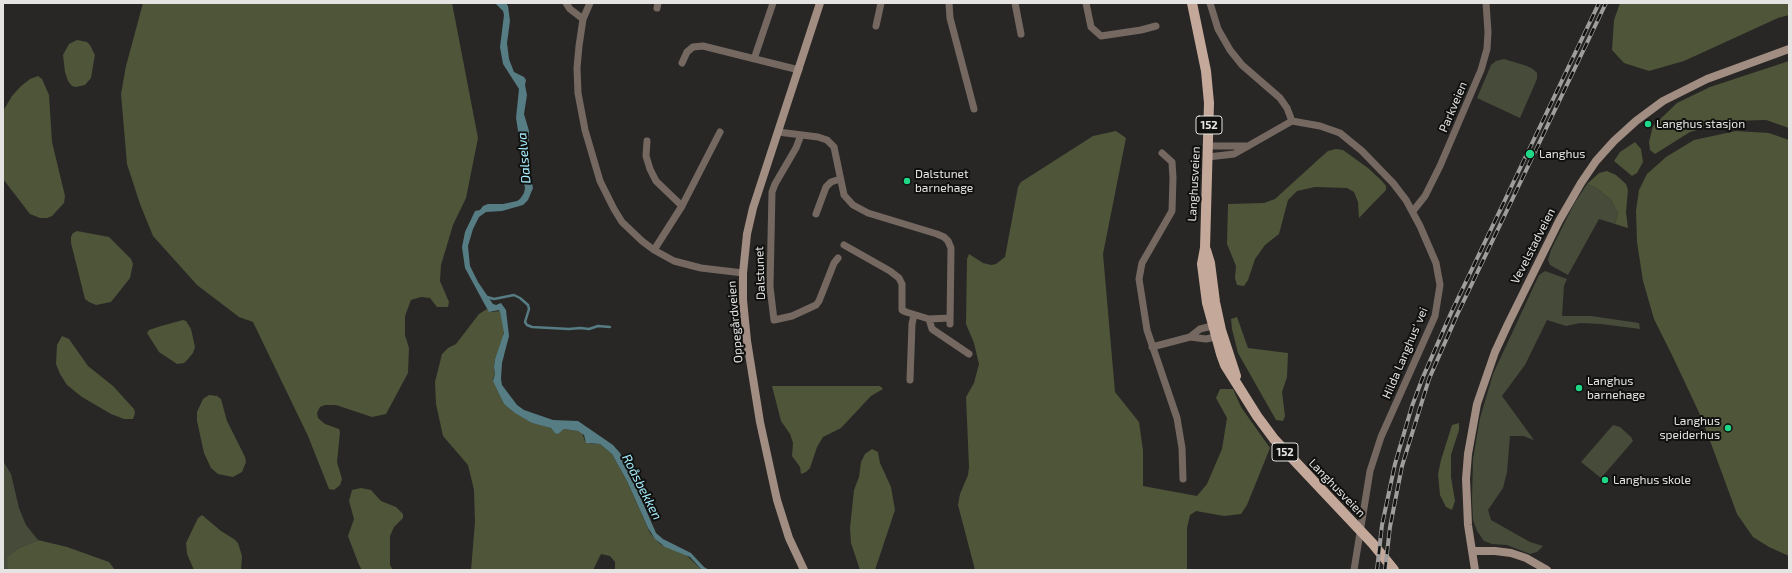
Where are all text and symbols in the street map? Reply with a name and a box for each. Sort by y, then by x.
street label: Parkveien [1436,79,1470,135]
road number: 152 [1196,116,1222,134]
place label: Langhus stasjon [1656,117,1745,131]
marker: Langhus stasjon [1643,119,1653,129]
water label: Dalselva [514,132,534,184]
street label: Langhusveien [1185,146,1203,222]
place label: Langhus [1539,147,1585,161]
marker: Langhus [1524,148,1536,160]
place label: Dalstunet barnehage [915,167,973,195]
marker: Dalstunet barnehage [902,176,912,186]
street label: Vevelstadveien [1508,206,1558,286]
street label: Dalstunet [752,246,768,300]
street label: Oppegårdveien [724,280,746,364]
street label: Hilda Langhus' vei [1379,305,1431,401]
place label: Langhus barnehage [1587,374,1645,402]
marker: Langhus barnehage [1574,383,1584,393]
place label: Langhus speiderhus [1659,414,1720,442]
marker: Langhus speiderhus [1723,423,1733,433]
road number: 152 [1272,443,1298,461]
water label: Roåsbekken [619,452,665,522]
street label: Langhusveien [1306,456,1368,520]
place label: Langhus skole [1613,473,1691,487]
marker: Langhus skole [1600,475,1610,485]

